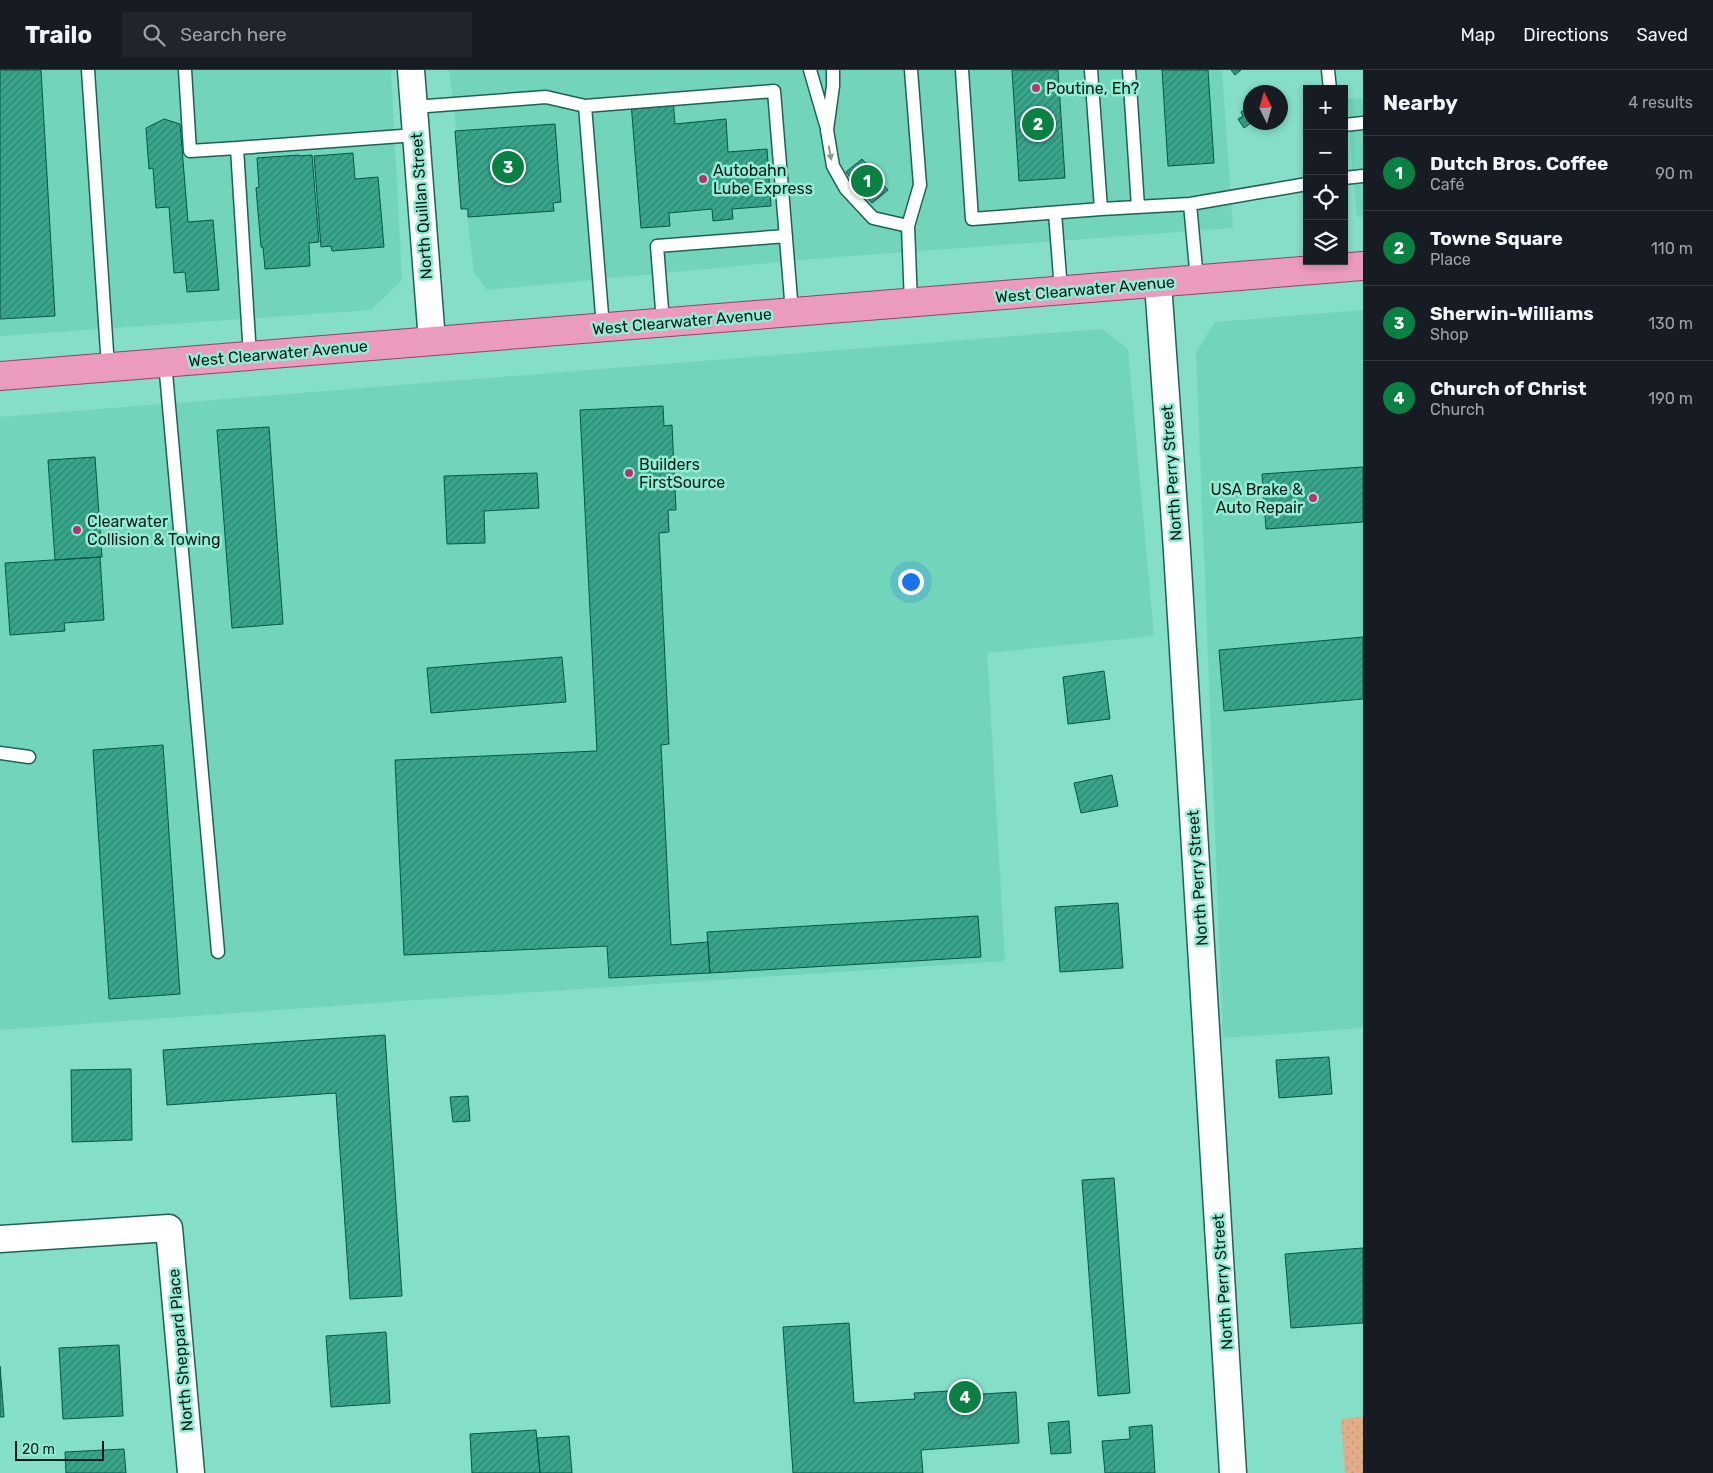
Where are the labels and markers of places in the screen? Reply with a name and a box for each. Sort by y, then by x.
place label: Poutine, Eh? [1046,79,1139,98]
marker: Poutine, Eh? [1030,82,1042,94]
pin: 2 [1022,105,1054,143]
pin: 3 [492,148,524,186]
place label: Autobahn Lube Express [713,161,813,198]
pin: 1 [851,162,883,200]
marker: Autobahn Lube Express [697,173,709,185]
place label: Builders FirstSource [639,455,725,492]
marker: Builders FirstSource [623,467,635,479]
place label: USA Brake & Auto Repair [1210,480,1303,517]
marker: USA Brake & Auto Repair [1307,492,1319,504]
place label: Clearwater Collision & Towing [87,512,221,549]
marker: Clearwater Collision & Towing [71,524,83,536]
pin: 4 [949,1378,981,1416]

